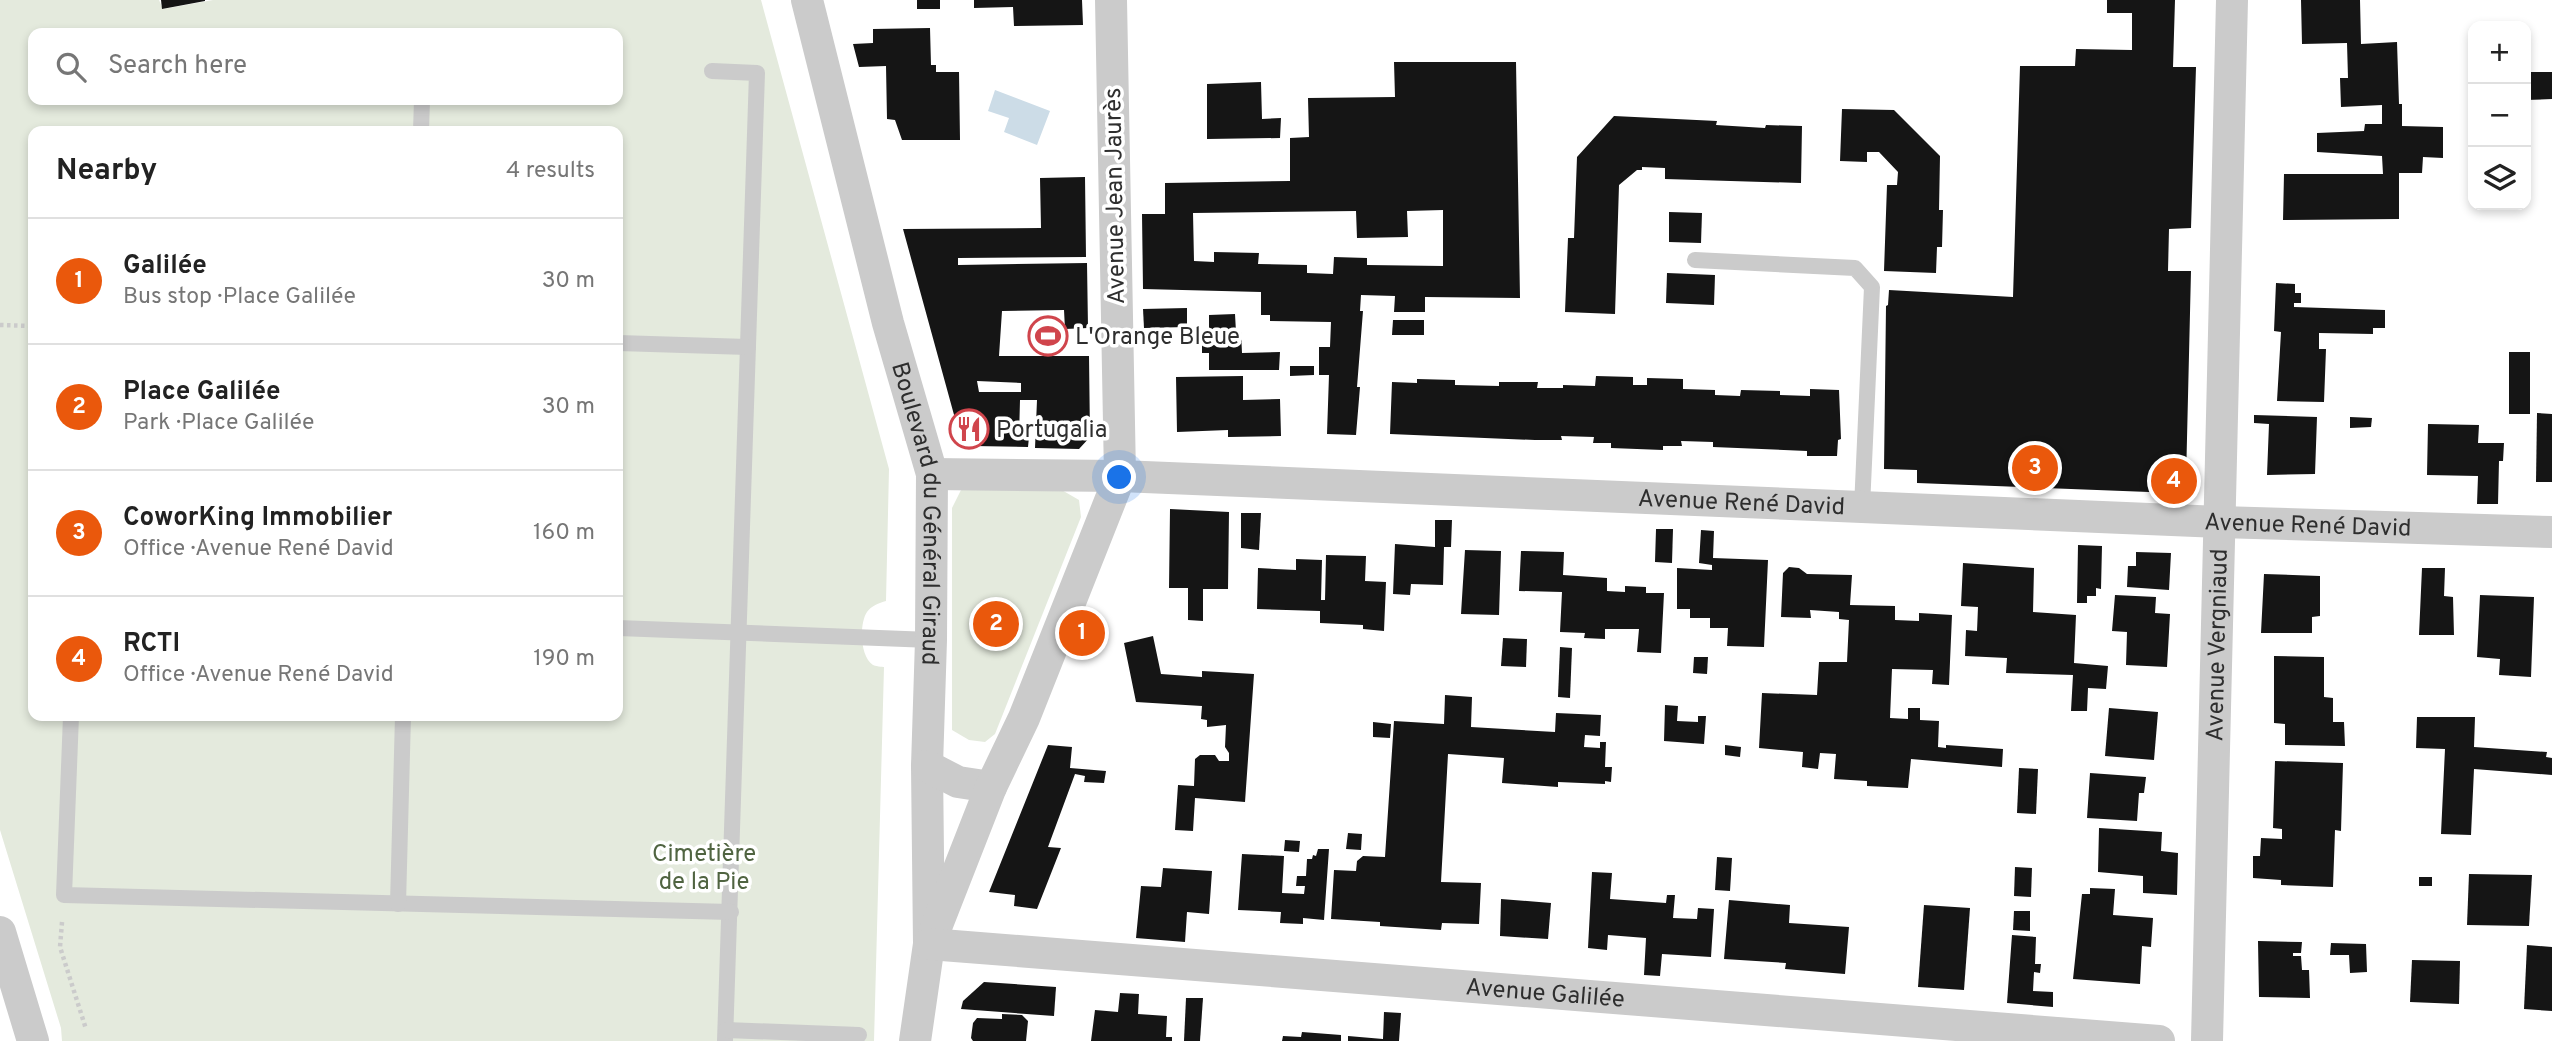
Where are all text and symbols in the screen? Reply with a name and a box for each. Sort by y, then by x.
map controls [2468,21,2531,210]
button: + [2468,21,2531,84]
search box [28,28,623,105]
icon: search [52,48,90,86]
text: Search here [108,50,247,83]
button: − [2468,84,2531,147]
street label: Avenue Jean Jaurès [1099,87,1133,305]
button: layers [2468,147,2531,210]
text: Nearby [56,153,157,190]
text: 4 results [506,157,595,186]
text: Galilée [123,250,207,283]
text: 1 [74,267,84,296]
text: 30 m [542,267,595,296]
text: Bus stop · Place Galilée [123,283,356,312]
sports icon: L'Orange Bleue [1027,315,1069,357]
place label: L'Orange Bleue [1075,323,1240,353]
street label: Boulevard du Général Giraud [883,359,945,666]
text: Place Galilée [123,376,280,409]
text: 2 [72,393,86,422]
text: 30 m [542,393,595,422]
restaurant icon: Portugalia [948,408,990,450]
text: Park · Place Galilée [123,409,314,438]
place label: Portugalia [996,416,1107,446]
pin: 3 [2012,442,2058,494]
pin: 4 [2151,455,2197,507]
your location [1102,460,1136,494]
street label: Avenue René David [1637,485,1846,523]
text: CoworKing Immobilier [123,502,392,535]
street label: Avenue René David [2204,508,2412,545]
text: 3 [72,519,86,548]
text: 160 m [533,519,595,548]
text: Office · Avenue René David [123,535,394,564]
street label: Avenue Vergniaud [2201,548,2236,742]
pin: 2 [973,598,1019,650]
pin: 1 [1059,607,1105,659]
text: RCTI [123,628,180,661]
text: 4 [72,645,86,674]
text: 190 m [533,645,595,674]
text: Office · Avenue René David [123,661,394,690]
park label: Cimetière de la Pie [652,840,756,898]
street label: Avenue Galilée [1464,973,1626,1016]

